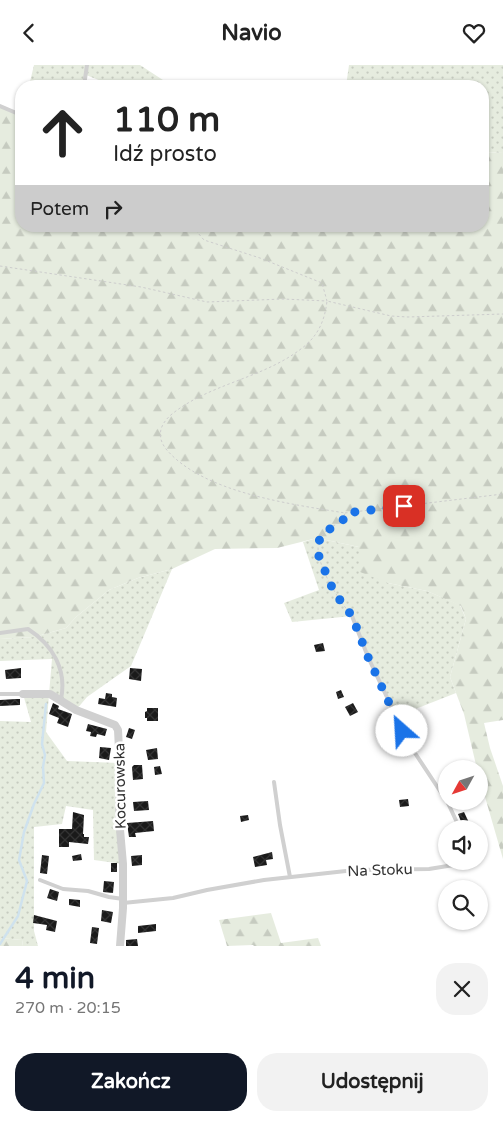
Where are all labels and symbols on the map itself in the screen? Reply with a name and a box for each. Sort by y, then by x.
pin [383,485,425,527]
position arrow [375,704,427,756]
street label: Kocurowska [110,743,130,829]
north arrow [438,760,488,810]
street label: Na Stoku [347,860,413,880]

